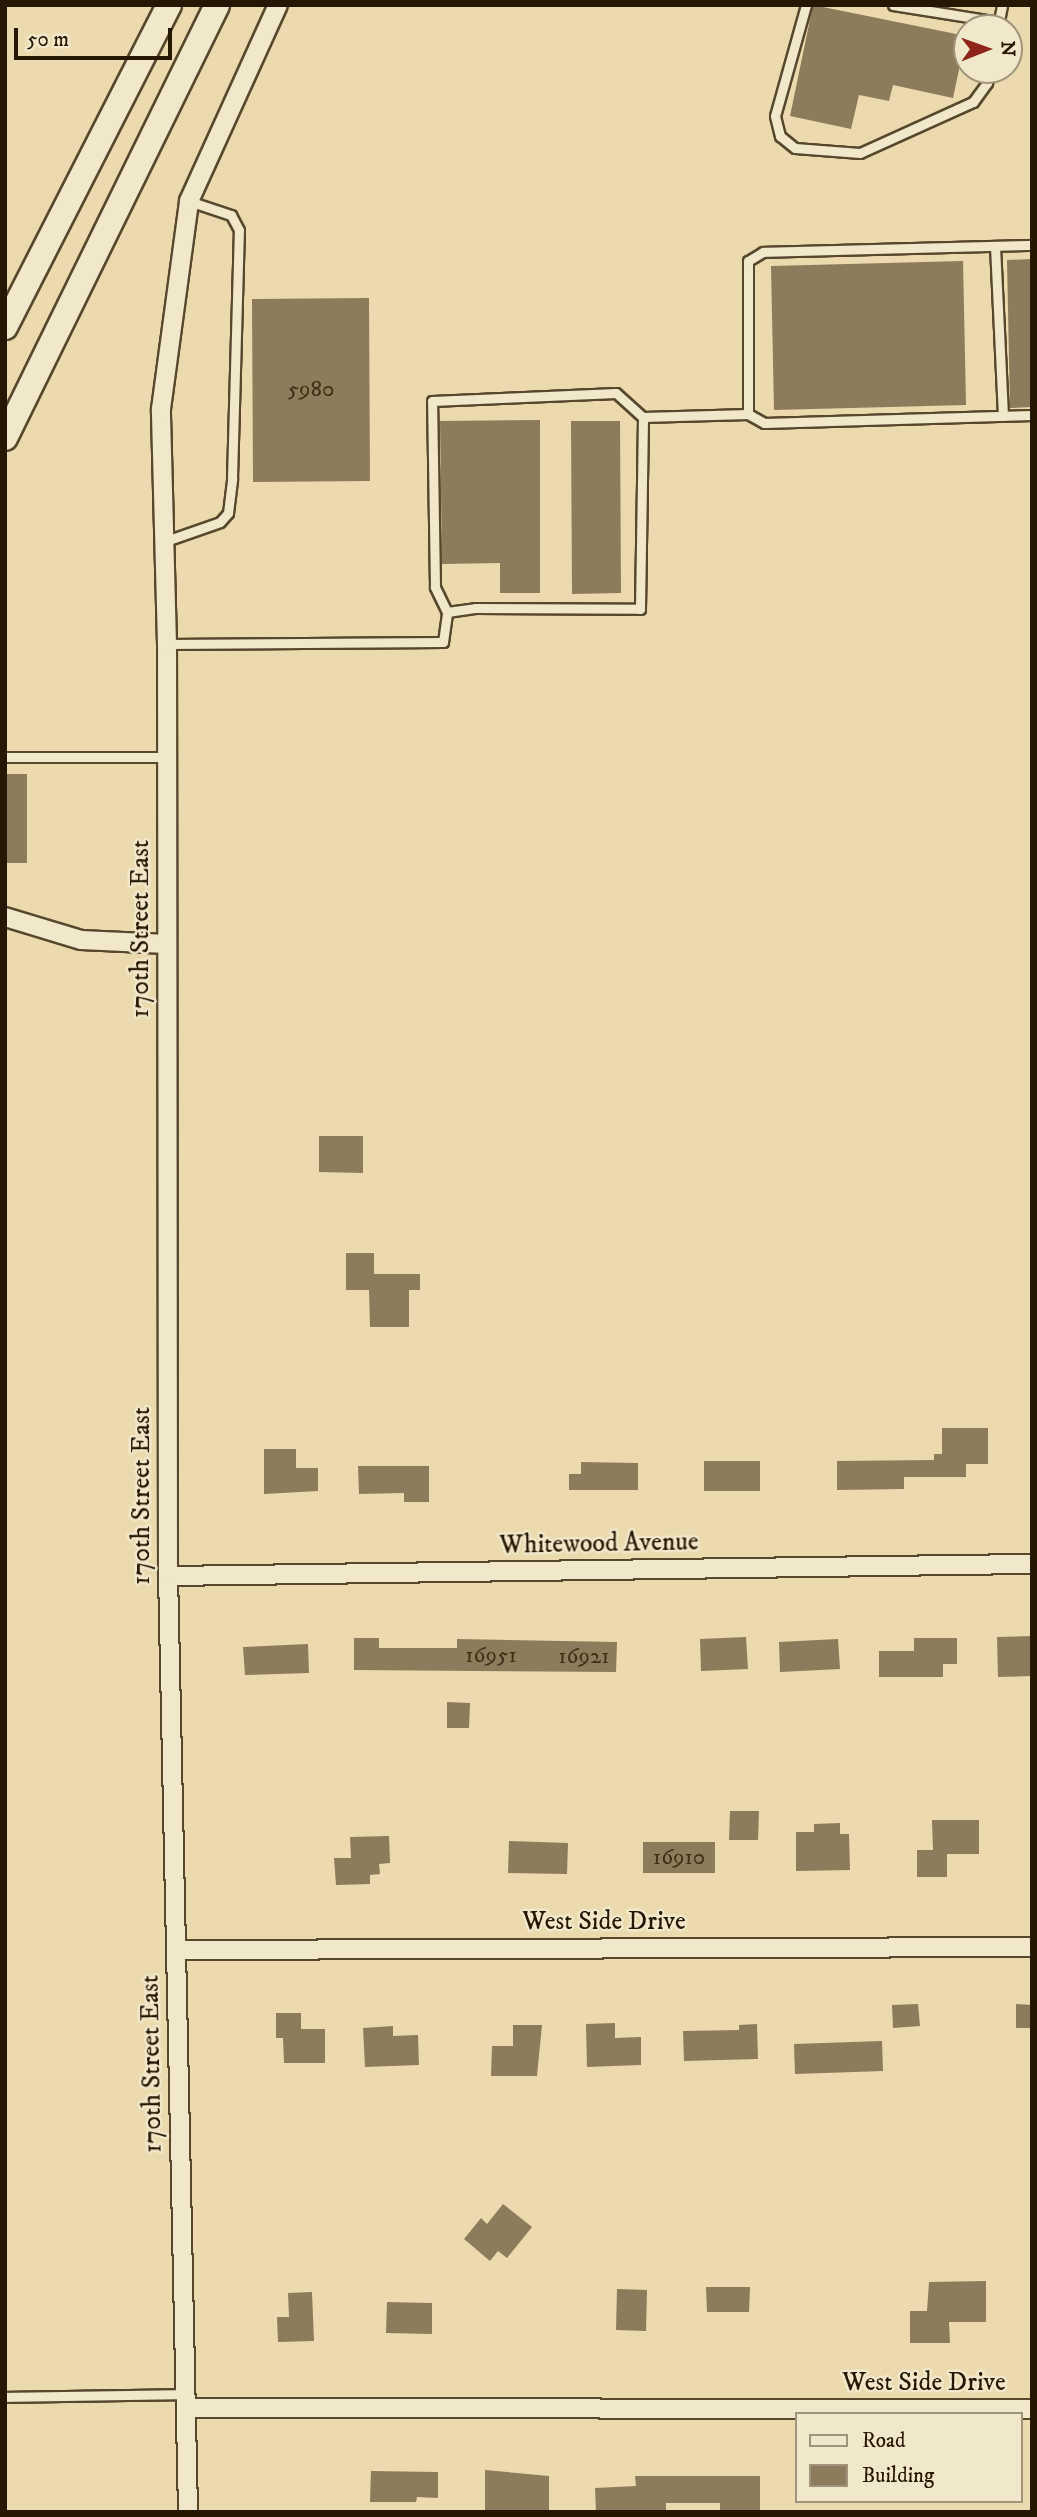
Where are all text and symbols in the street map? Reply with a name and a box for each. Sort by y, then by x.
scale bar [18,14,175,58]
north arrow [953,14,1023,84]
text: 50 m [27,27,69,53]
text: N [996,41,1019,57]
house number: 5980 [288,376,334,404]
street label: 170th Street East [125,840,157,1018]
street label: 170th Street East [126,1407,158,1585]
street label: Whitewood Avenue [499,1527,699,1561]
house number: 16951 [465,1642,517,1670]
house number: 16921 [558,1643,610,1671]
house number: 16910 [653,1844,705,1872]
street label: West Side Drive [522,1906,686,1938]
street label: 170th Street East [135,1975,169,2153]
street label: West Side Drive [842,2367,1006,2399]
legend [796,2412,1023,2503]
text: Road [862,2428,906,2454]
text: Building [862,2463,934,2489]

